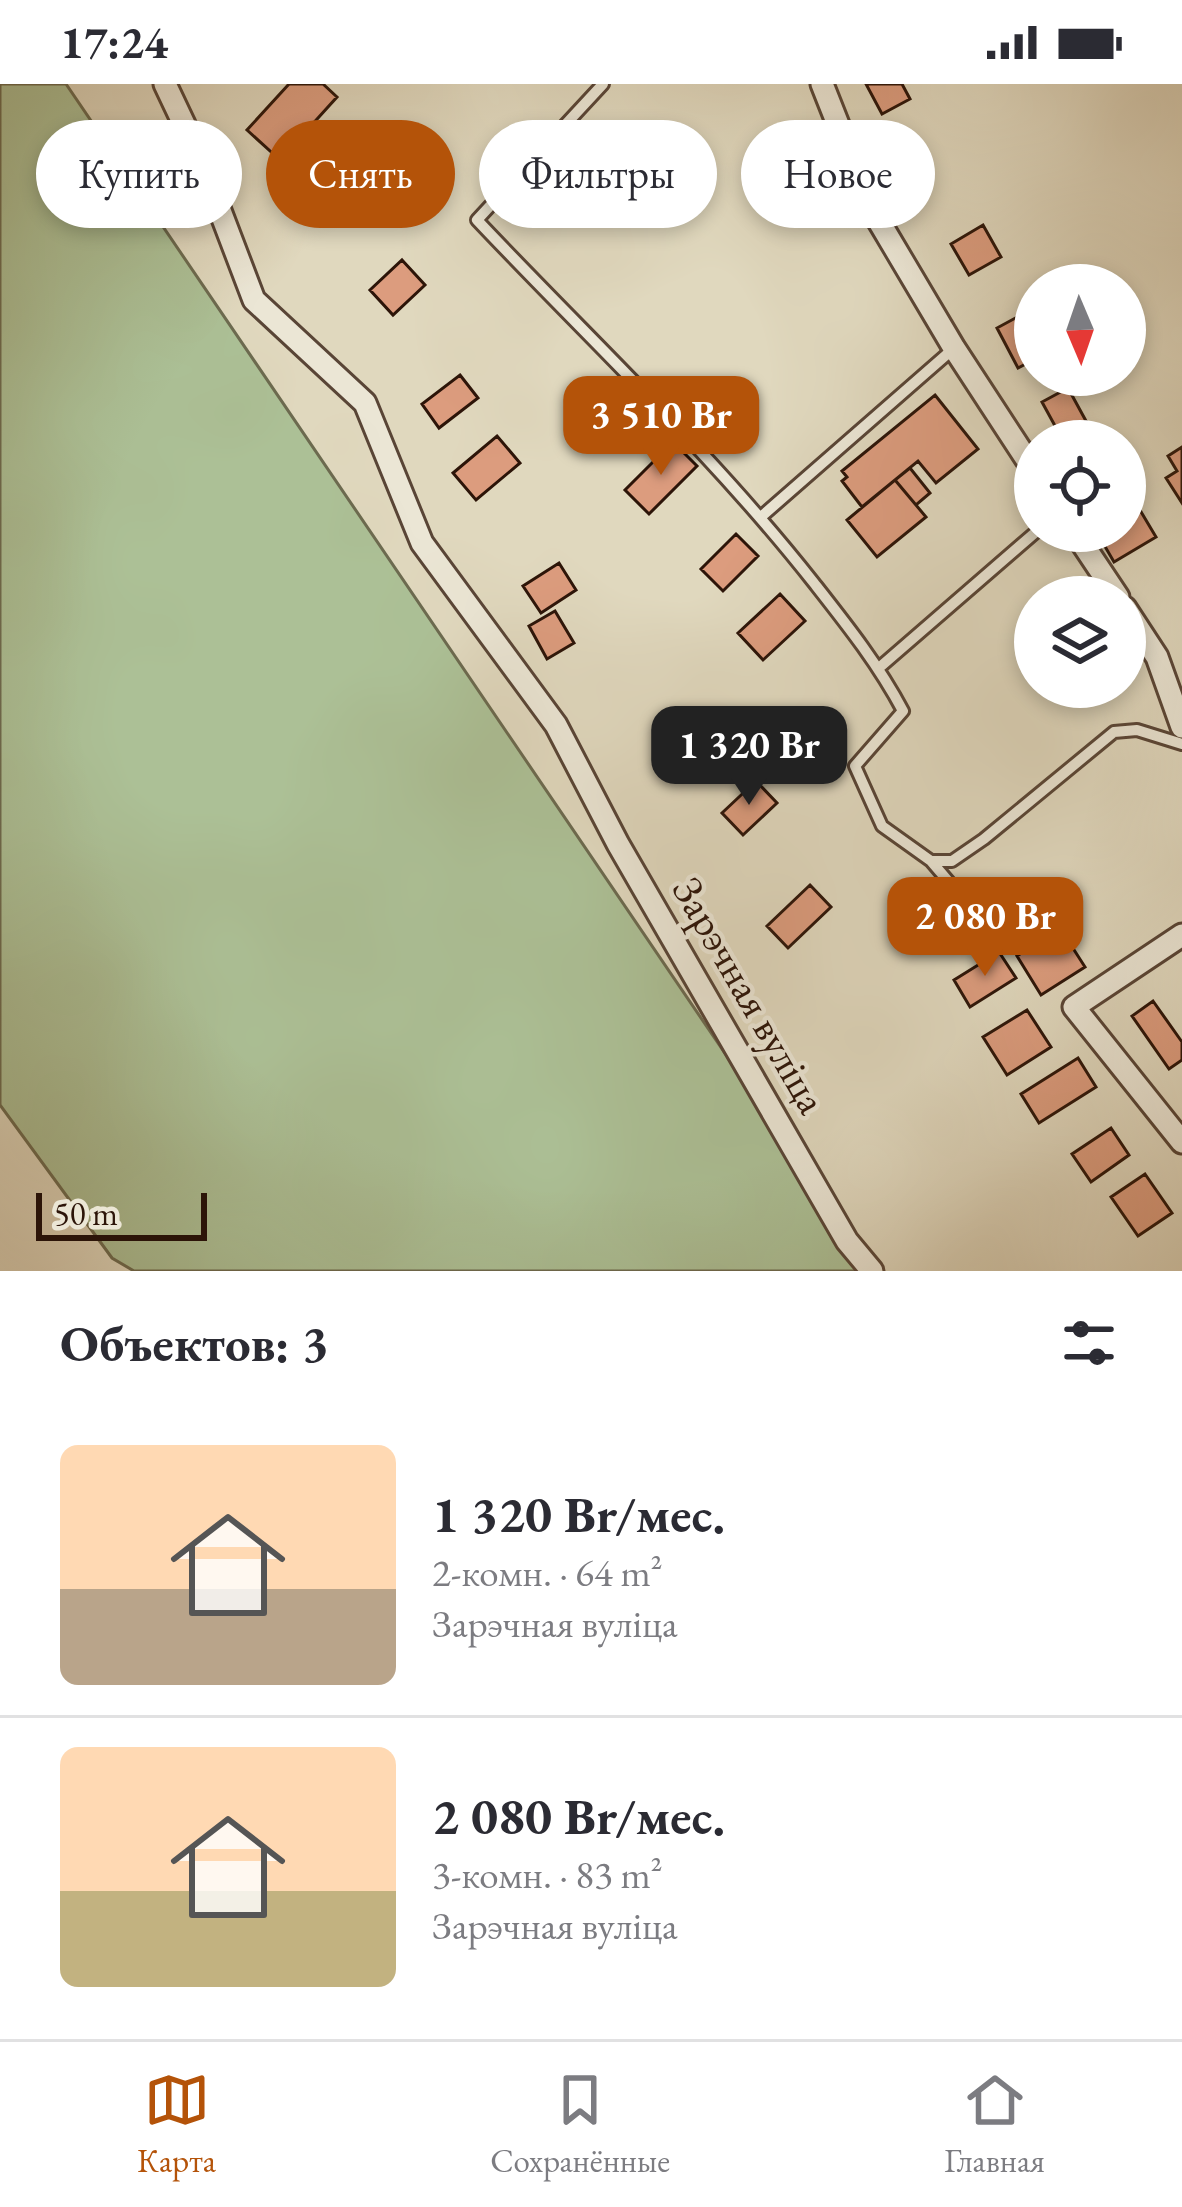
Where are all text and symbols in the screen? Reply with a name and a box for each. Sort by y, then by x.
text: 17:24 [60,13,168,71]
chip: Купить [36,120,242,228]
chip: Снять [266,120,455,228]
chip: Фильтры [479,120,717,228]
chip: Новое [741,120,935,228]
north arrow [1014,264,1146,396]
map controls [1014,264,1146,708]
pin: 3 510 Br [537,376,785,478]
text: 3 510 Br [590,389,732,440]
button: locate [1014,420,1146,552]
button: layers [1014,576,1146,708]
pin: 1 320 Br [625,706,873,808]
text: 1 320 Br [678,719,820,770]
street label: Зарэчная вуліца [660,867,840,1123]
pin: 2 080 Br [861,877,1109,979]
text: 2 080 Br [914,890,1056,941]
scale bar [36,1187,207,1240]
text: 50 m [54,1192,118,1235]
text: Объектов: 3 [60,1310,329,1376]
icon: filters [1056,1310,1122,1376]
text: 1 320 Br/мес. [432,1481,725,1547]
icon: home [156,1493,300,1637]
text: 2-комн. · 64 m² [432,1547,663,1598]
text: Зарэчная вуліца [432,1598,678,1649]
text: 2 080 Br/мес. [432,1783,725,1849]
icon: home [156,1795,300,1939]
text: 3-комн. · 83 m² [432,1849,663,1900]
text: Зарэчная вуліца [432,1900,678,1951]
tab: Карта [137,2067,216,2182]
tab: Сохранённые [490,2067,670,2182]
tab: Главная [944,2067,1045,2182]

